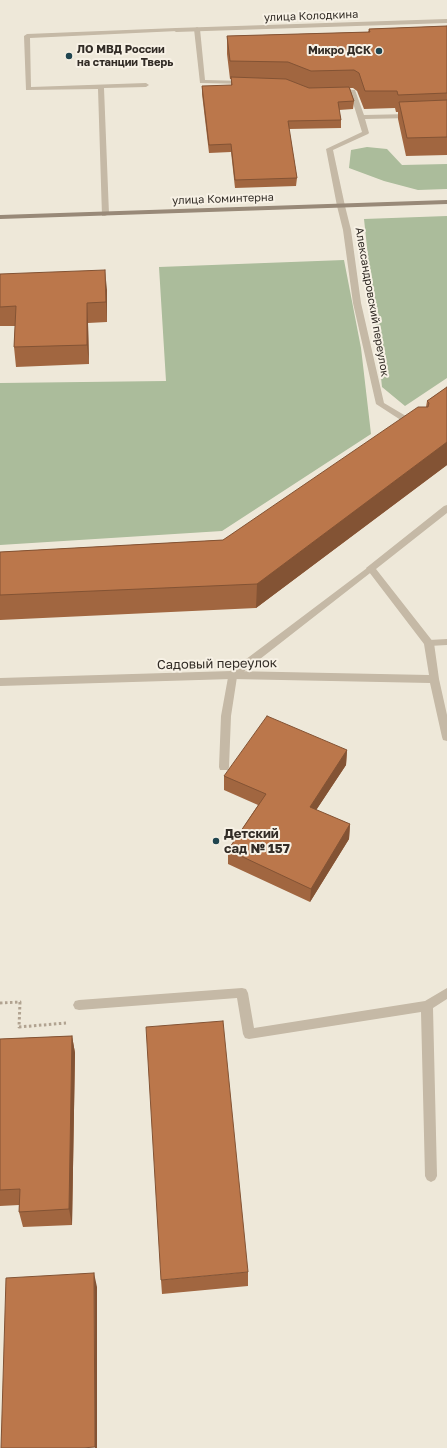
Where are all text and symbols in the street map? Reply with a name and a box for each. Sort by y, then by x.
street label: улица Колодкина [264,8,358,24]
place label: ЛО МВД России на станции Тверь [77,43,173,69]
place label: Микро ДСК [308,44,371,58]
marker: Микро ДСК [374,46,384,56]
marker: ЛО МВД России на станции Тверь [64,51,74,61]
street label: улица Коминтерна [172,191,274,207]
street label: Александровский переулок [352,226,392,378]
street label: Садовый переулок [157,655,277,673]
place label: Детский сад № 157 [224,826,290,857]
marker: Детский сад № 157 [211,836,221,846]

